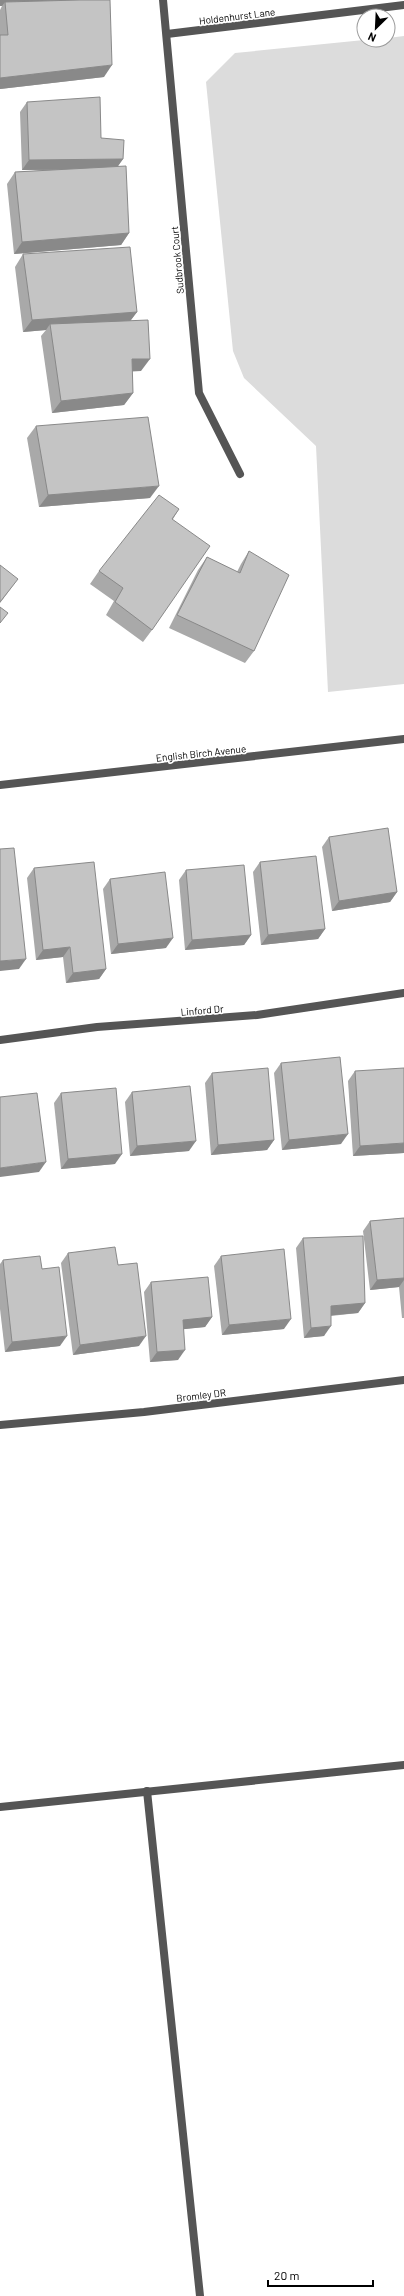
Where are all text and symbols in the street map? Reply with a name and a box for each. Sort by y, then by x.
street label: Holdenhurst Lane [198,5,276,27]
north arrow [356,8,396,48]
text: N [366,30,378,45]
street label: Sudbrook Court [168,225,186,294]
street label: English Birch Avenue [155,742,247,764]
street label: Linford Dr [180,1002,224,1018]
street label: Bromley DR [175,1386,227,1404]
scale bar [268,2262,373,2288]
text: 20 m [274,2268,300,2282]

